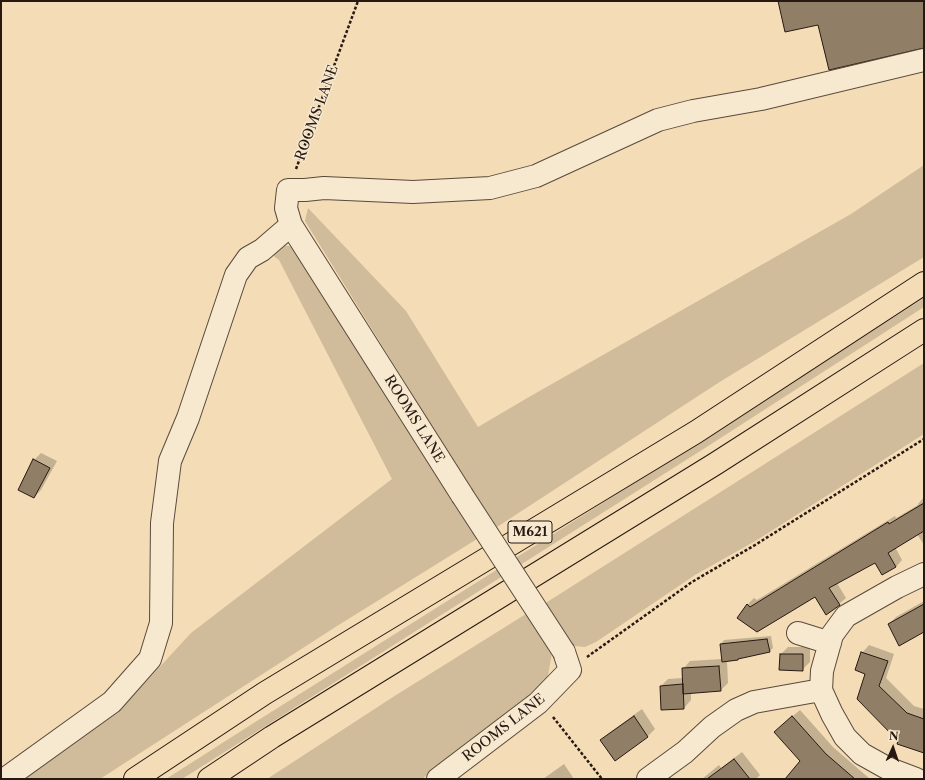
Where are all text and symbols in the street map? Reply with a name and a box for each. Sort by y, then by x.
street label: ROOMS LANE [292,63,342,163]
street label: ROOMS LANE [380,372,448,466]
road number: M621 [508,521,552,543]
street label: ROOMS LANE [459,691,549,765]
north arrow [873,728,913,768]
text: N [888,729,899,743]

